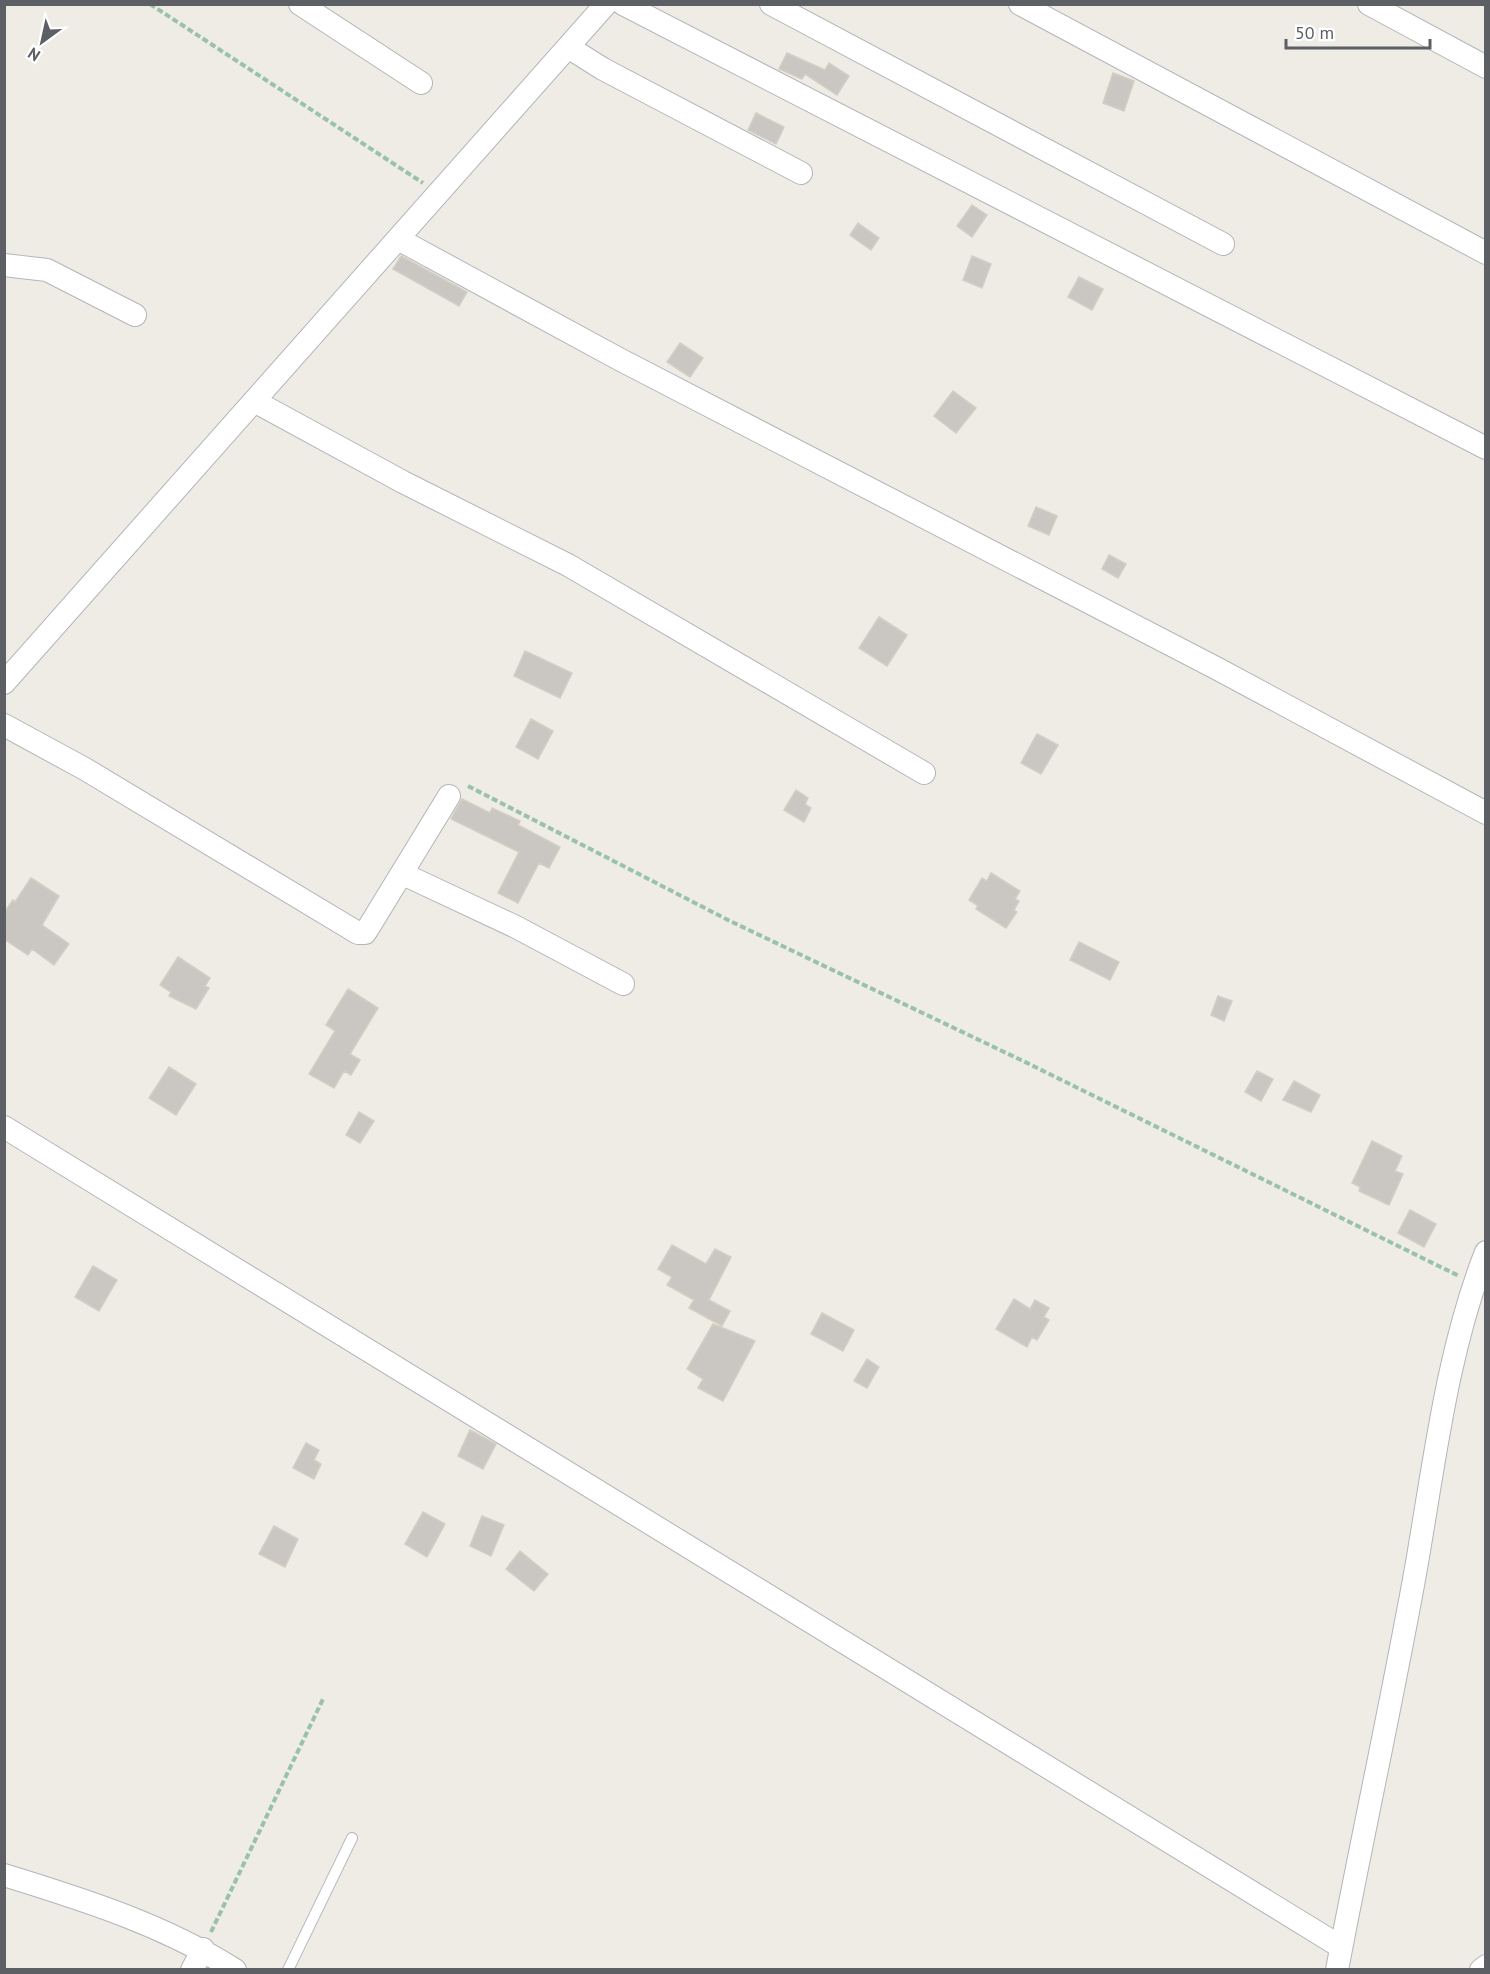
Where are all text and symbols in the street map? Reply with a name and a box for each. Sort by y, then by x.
north arrow [12,12,72,72]
scale bar [1286,12,1430,50]
text: 50 m [1295,21,1334,44]
text: N [24,43,44,66]

